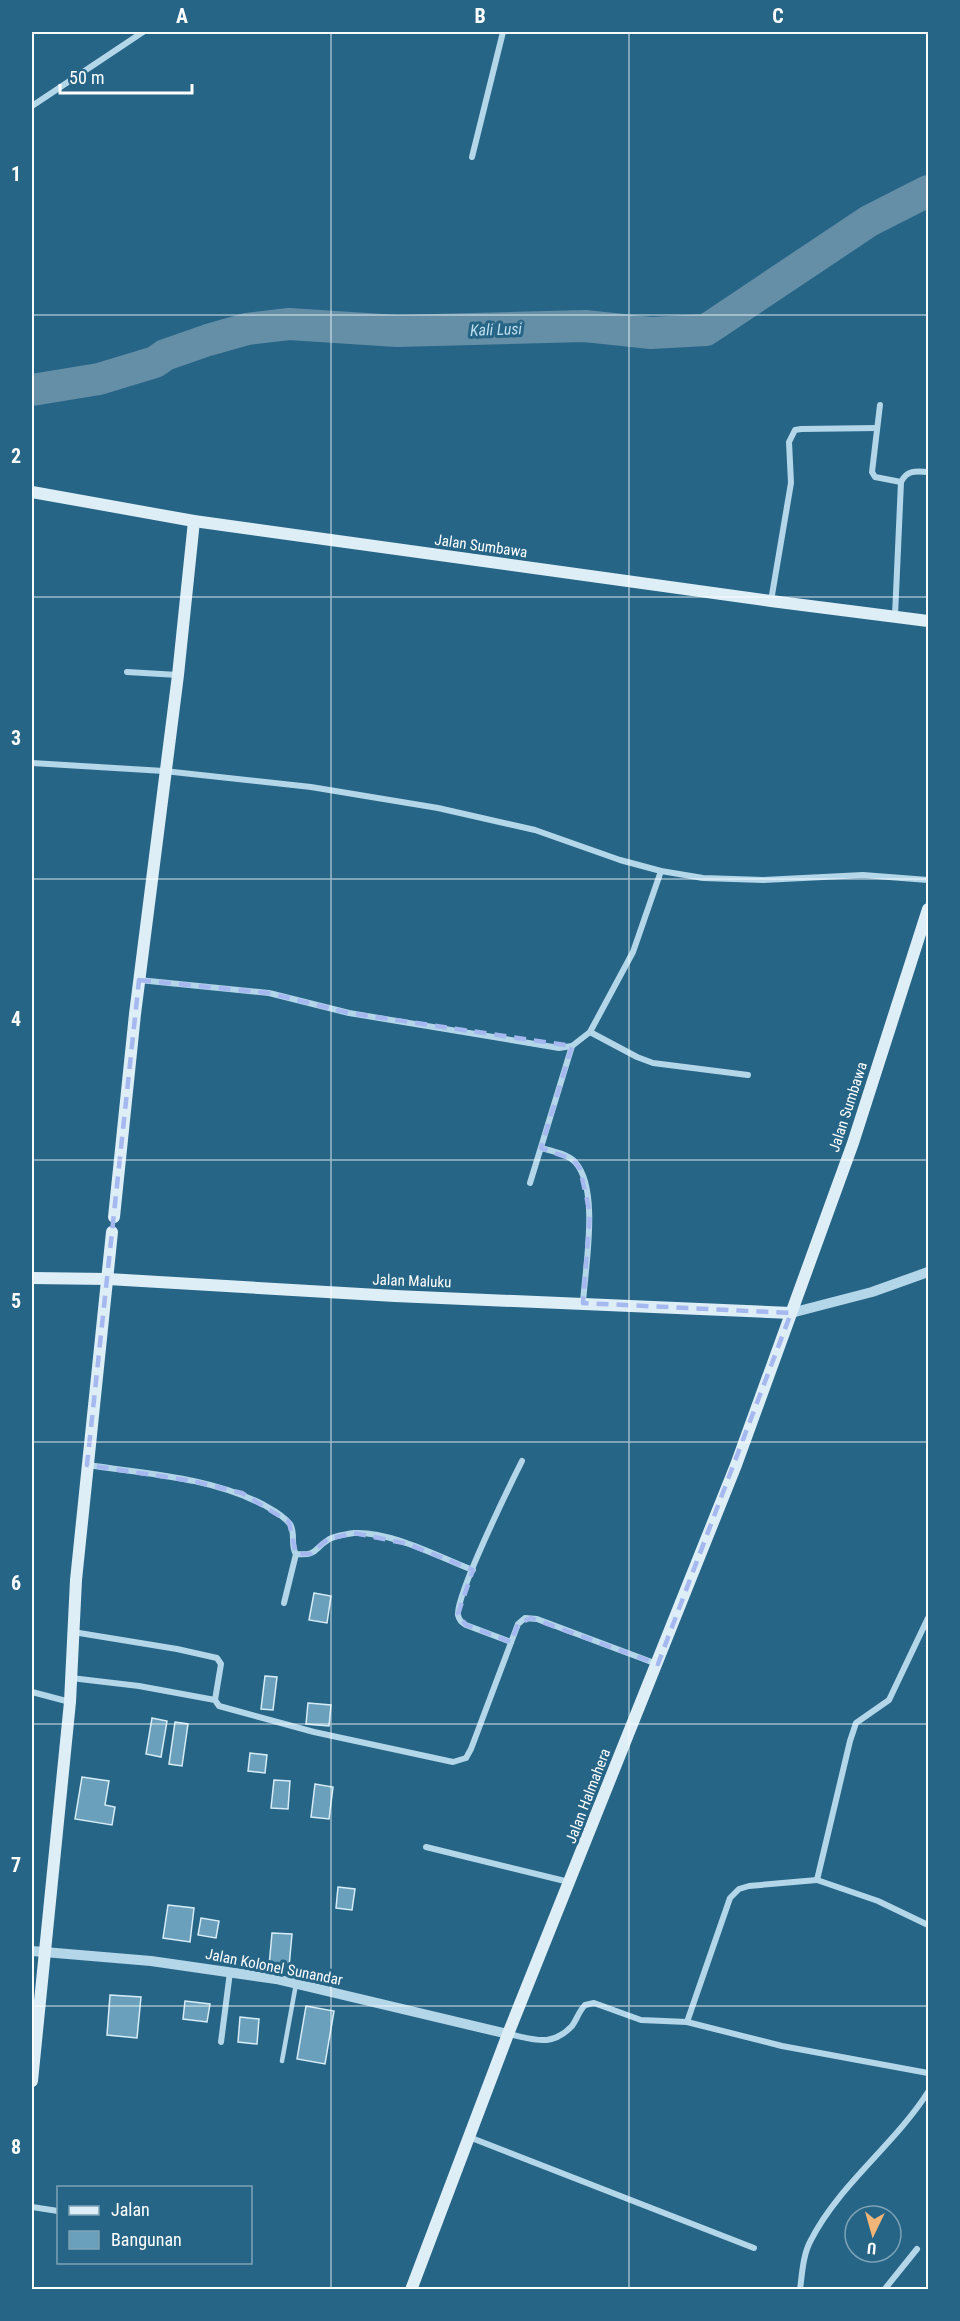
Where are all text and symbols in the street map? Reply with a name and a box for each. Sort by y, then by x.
text: A [176,4,188,28]
text: B [474,4,486,28]
text: C [772,4,784,28]
scale bar [60,57,192,95]
text: 50 m [69,67,104,88]
text: 1 [11,162,21,186]
water label: Kali Lusi [470,319,523,340]
text: 2 [11,444,21,468]
street label: Jalan Sumbawa [433,531,529,561]
text: 3 [11,726,21,750]
text: 4 [11,1007,21,1031]
street label: Jalan Sumbawa [825,1060,871,1154]
street label: Jalan Maluku [372,1271,452,1291]
text: 5 [11,1289,21,1313]
text: 6 [11,1571,21,1595]
street label: Jalan Halmahera [562,1746,614,1846]
text: 7 [11,1853,21,1877]
street label: Jalan Kolonel Sunandar [204,1945,345,1989]
text: 8 [11,2135,21,2159]
legend [57,2186,252,2264]
text: Jalan [111,2199,150,2220]
north arrow [843,2204,903,2264]
text: Bangunan [111,2229,182,2250]
text: U [866,2239,877,2258]

